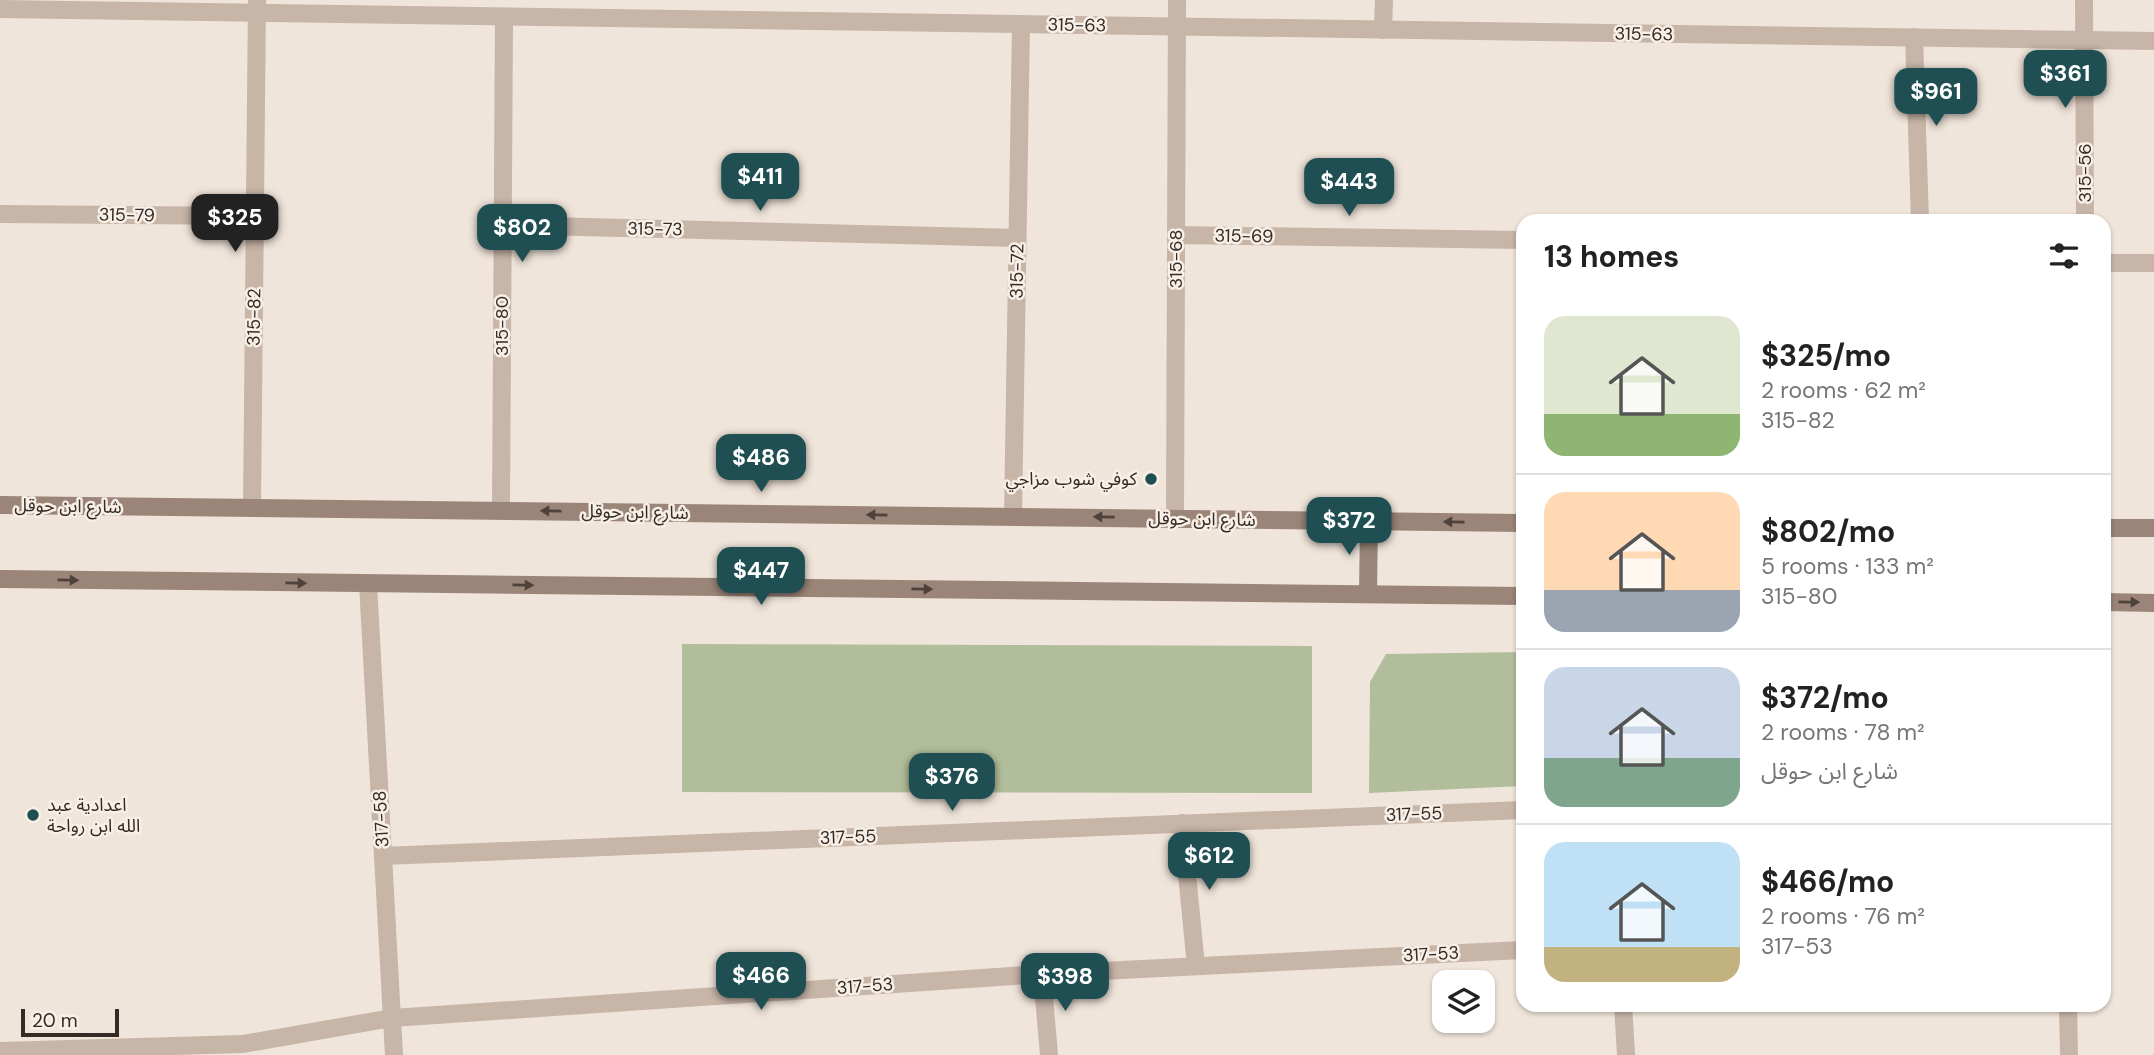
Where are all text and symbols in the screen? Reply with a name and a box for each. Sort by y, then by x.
street label: 315-63 [1047,12,1107,38]
street label: 315-63 [1614,21,1674,47]
pin: $361 [2024,50,2106,110]
text: $361 [2040,58,2090,88]
pin: $961 [1895,68,1977,128]
text: $961 [1910,76,1962,106]
street label: 315-56 [2073,144,2097,202]
pin: $411 [719,154,801,213]
pin: $443 [1308,158,1390,218]
text: $411 [737,161,783,191]
text: $443 [1320,166,1378,196]
pin: $325 [194,194,276,254]
text: $325 [207,202,263,232]
street label: 315-79 [99,203,155,227]
pin: $802 [481,204,563,264]
text: $802 [493,212,551,242]
street label: 315-73 [627,217,683,241]
street label: 315-69 [1214,223,1274,249]
street label: 315-68 [1164,230,1188,288]
text: 13 homes [1544,237,1679,276]
icon: filters [2045,237,2083,275]
street label: 315-72 [1005,243,1029,299]
street label: 315-82 [241,288,267,346]
street label: 315-80 [490,296,514,356]
text: $325/mo [1761,336,1891,375]
icon: home [1600,344,1684,428]
text: 2 rooms · 62 m² [1761,375,1926,405]
text: 315-82 [1761,405,1835,435]
pin: $486 [720,434,802,494]
text: $486 [732,442,790,472]
place label: كوفي شوب مزاجي [1005,467,1138,492]
marker: كوفي شوب مزاجي [1143,471,1159,487]
street label: شارع ابن حوقل [14,493,122,521]
pin: $372 [1308,498,1390,557]
street label: شارع ابن حوقل [581,499,689,527]
one-way arrow [540,505,562,517]
text: $372 [1323,505,1375,535]
street label: شارع ابن حوقل [1148,506,1256,534]
one-way arrow [866,509,888,521]
one-way arrow [1093,512,1115,523]
text: $802/mo [1761,512,1895,551]
one-way arrow [1443,516,1465,528]
icon: home [1600,520,1684,604]
pin: $447 [720,548,802,607]
text: 5 rooms · 133 m² [1761,551,1934,581]
text: $447 [733,555,789,585]
one-way arrow [57,574,79,586]
one-way arrow [285,577,307,589]
one-way arrow [512,579,534,591]
text: 315-80 [1761,581,1838,611]
one-way arrow [911,583,933,595]
one-way arrow [2118,597,2140,608]
text: $372/mo [1761,678,1889,717]
icon: home [1600,695,1684,779]
text: 2 rooms · 78 m² [1761,717,1925,747]
pin: $376 [911,754,993,813]
text: شارع ابن حوقل [1761,756,1898,786]
text: $376 [925,761,979,791]
street label: 317-58 [368,790,394,848]
place label: اعدادية عبد الله ابن رواحة [47,793,140,838]
street label: 317-55 [1385,801,1443,827]
marker: اعدادية عبد الله ابن رواحة [25,807,41,823]
street label: 317-55 [819,824,877,850]
pin: $612 [1168,832,1250,892]
text: $612 [1184,840,1234,870]
text: $466/mo [1761,862,1894,901]
icon: home [1600,870,1684,954]
text: 2 rooms · 76 m² [1761,901,1925,931]
text: 317-53 [1761,931,1833,961]
street label: 317-53 [1402,941,1460,967]
pin: $466 [720,953,802,1012]
pin: $398 [1024,954,1106,1013]
text: $466 [732,960,790,990]
text: $398 [1037,961,1093,991]
map controls [1432,970,1495,1033]
button: layers [1432,970,1495,1033]
street label: 317-53 [836,972,894,1000]
scale bar [21,1006,119,1038]
text: 20 m [32,1008,78,1033]

